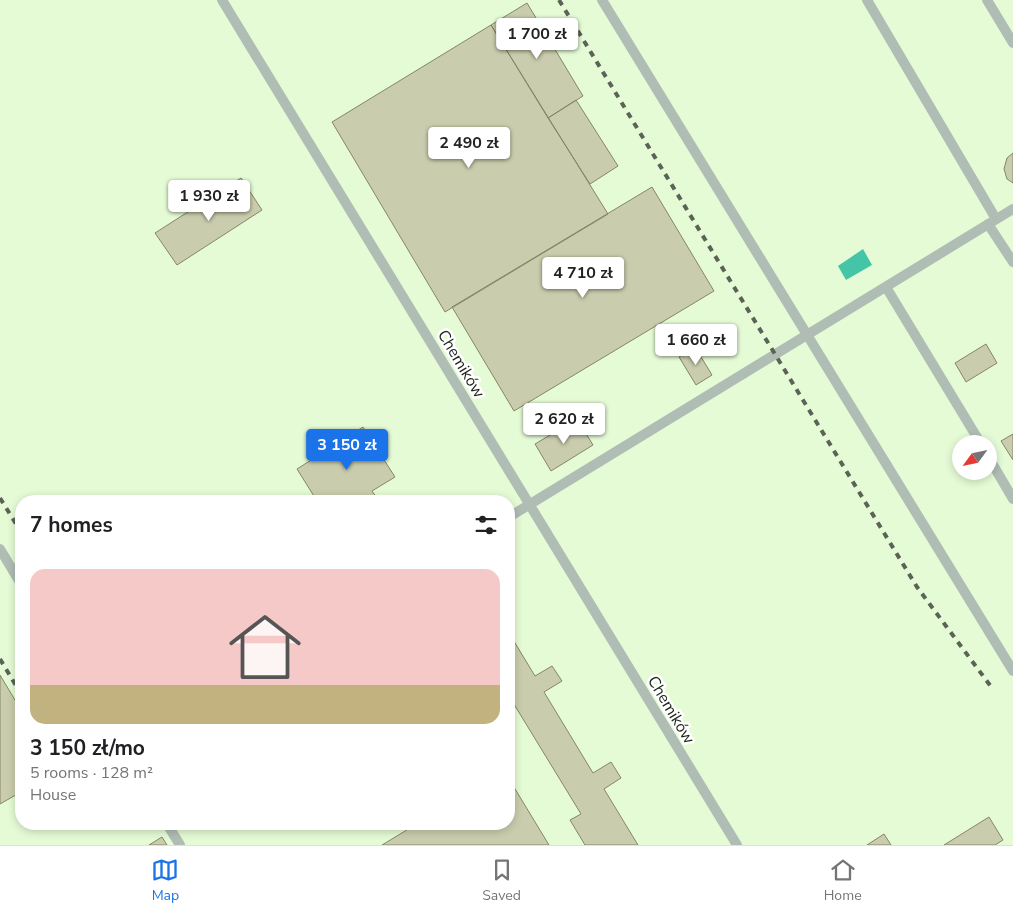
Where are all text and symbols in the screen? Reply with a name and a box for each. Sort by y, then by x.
pin: 1 700 zł [485,18,589,60]
text: 1 700 zł [507,23,567,45]
pin: 2 490 zł [417,126,521,169]
text: 2 490 zł [439,132,499,154]
pin: 1 930 zł [157,180,261,222]
text: 1 930 zł [179,185,239,207]
pin: 4 710 zł [531,256,635,299]
text: 4 710 zł [553,262,613,284]
pin: 1 660 zł [644,324,748,366]
street label: Chemików [432,326,490,403]
text: 1 660 zł [666,329,726,351]
pin: 2 620 zł [512,402,616,445]
text: 2 620 zł [534,408,594,430]
pin: 3 150 zł [295,428,399,471]
text: 3 150 zł [317,434,377,456]
north arrow [952,435,998,480]
map controls [952,435,997,480]
text: 7 homes [30,511,113,539]
icon: filters [472,511,500,539]
icon: home [220,602,310,692]
street label: Chemików [642,672,700,749]
text: 3 150 zł/mo [30,734,145,762]
text: 5 rooms · 128 m² [30,762,153,784]
text: House [30,784,76,806]
tab: Map [151,856,179,905]
tab: Saved [482,856,521,905]
tab: Home [824,856,862,905]

